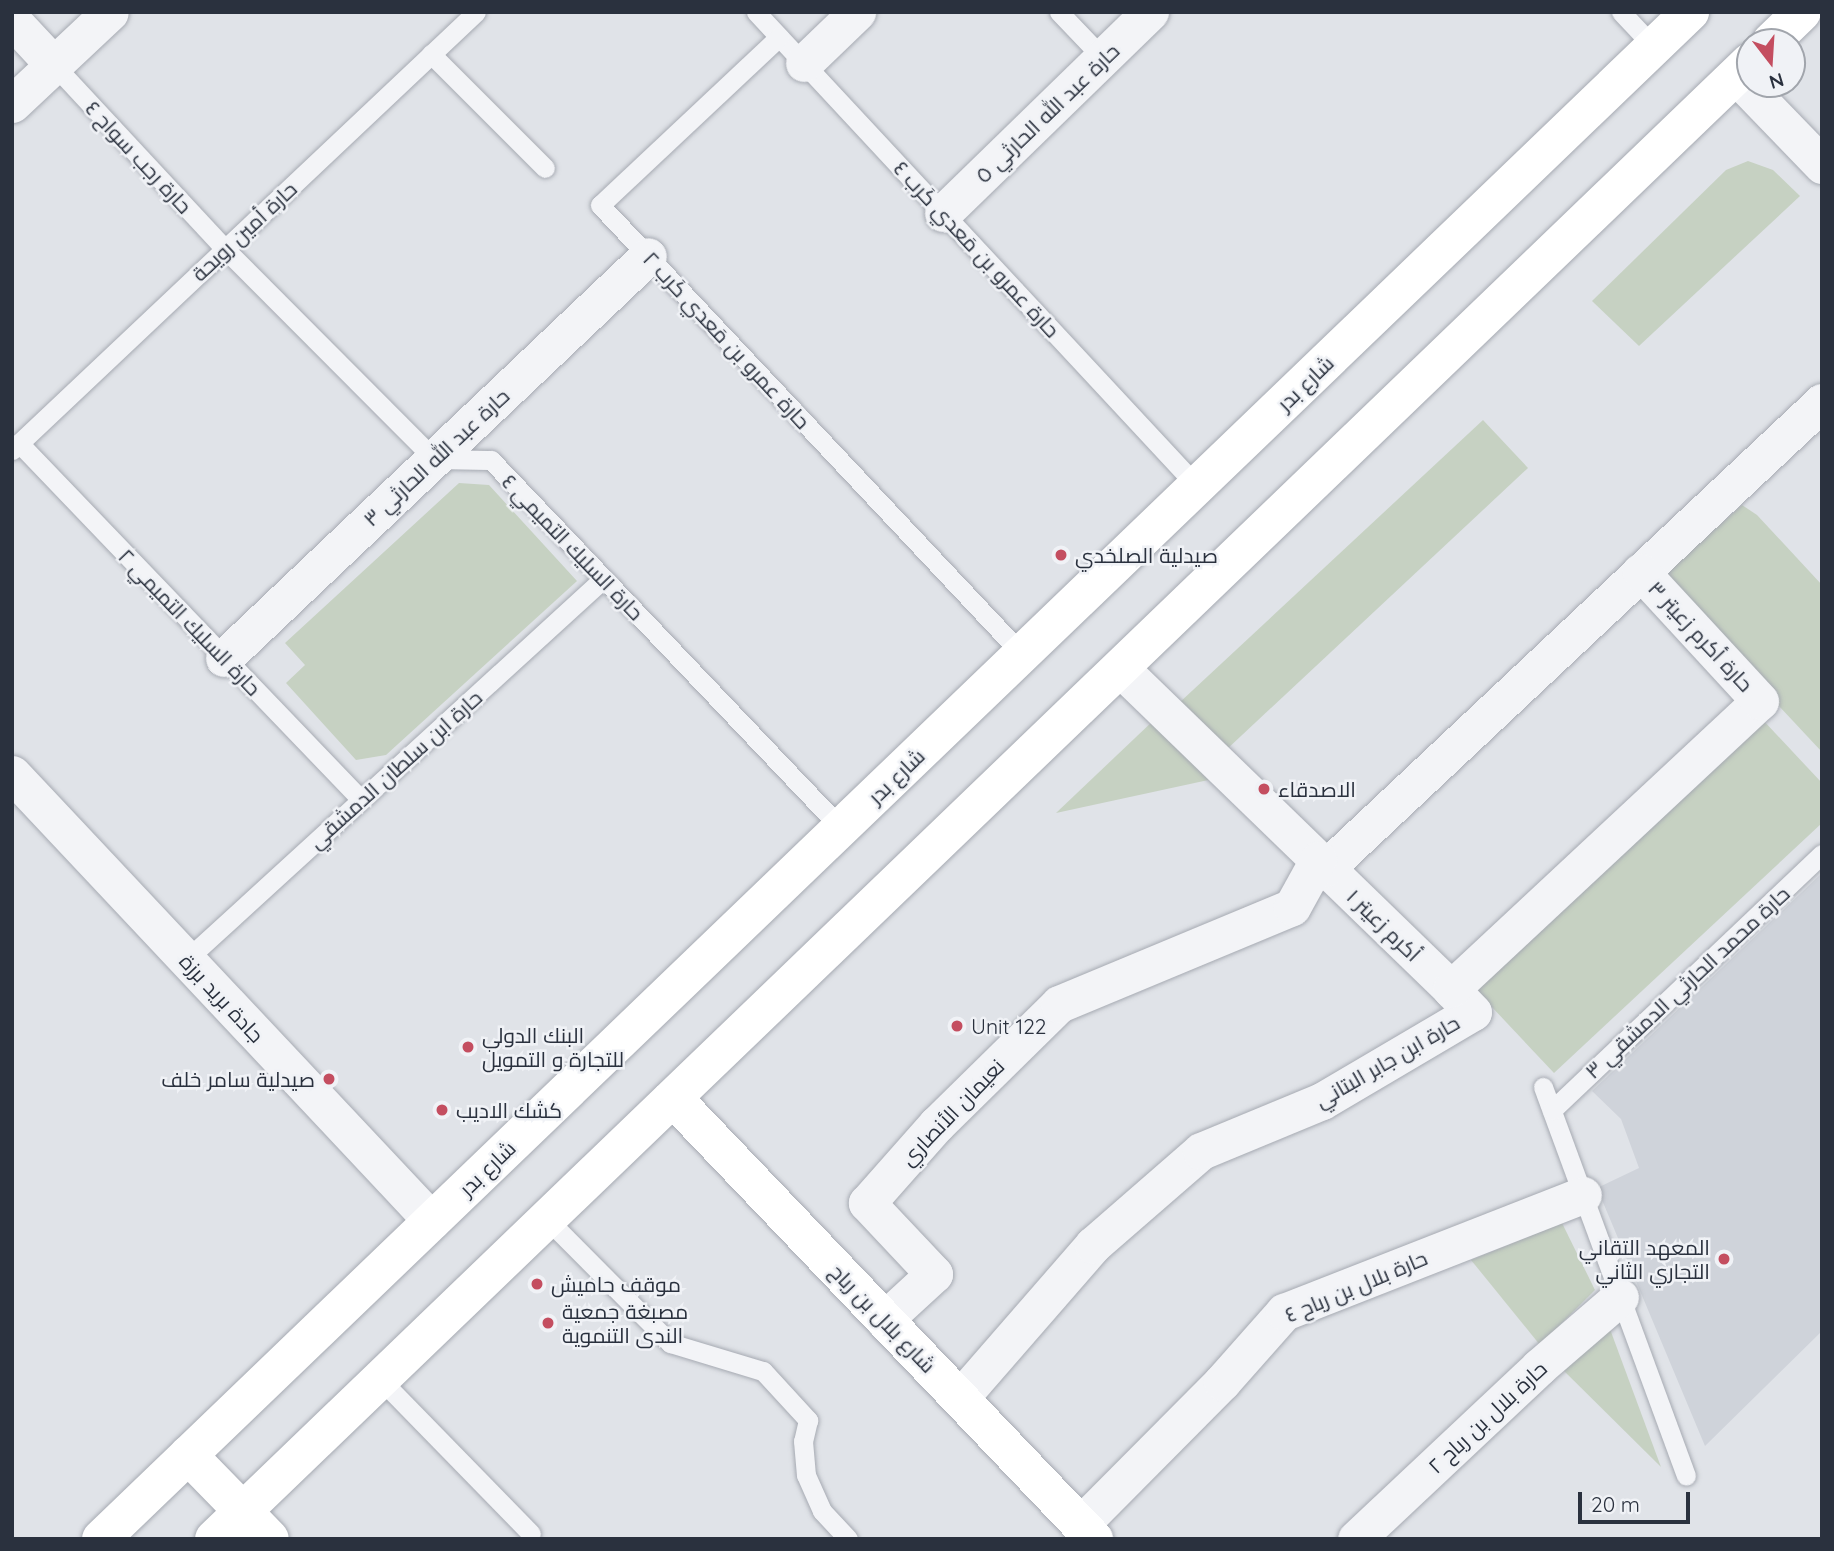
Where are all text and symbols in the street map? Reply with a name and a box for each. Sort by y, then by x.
north arrow [1736,28,1806,98]
street label: حارة عبد الله الحارثي ٥ [970,38,1124,188]
text: N [1766,68,1787,95]
street label: حارة رجب سواح ٤ [81,96,197,218]
street label: حارة عمرو بن مَعدي كَرب ٤ [889,156,1065,342]
street label: حارة أمين رويحة [186,176,302,286]
street label: حارة عمرو بن مَعدي كَرب ٢ [638,246,816,434]
street label: شارع بدر [1272,350,1338,416]
street label: حارة عبد الله الحارثي ٣ [358,383,514,531]
street label: حارة السليك التميمي ٤ [497,469,649,625]
place label: صيدلية الصلخدي [1075,542,1218,568]
street label: حارة السليك التميمي ٢ [114,544,266,700]
marker: صيدلية الصلخدي [1053,547,1069,563]
street label: حارة أكرم زعيتر ٣ [1643,576,1759,696]
street label: حارة ابن سلطان الدمشقي [303,684,487,854]
street label: شارع بدر [863,743,929,809]
place label: الاصدقاء [1278,776,1356,802]
marker: الاصدقاء [1256,781,1272,797]
street label: حارة محمد الحارثي الدمشقي ٣ [1579,881,1795,1083]
street label: أكرم زعيتر ١ [1342,884,1426,966]
street label: جادة بريد برزة [175,949,269,1047]
street label: حارة ابن جابر البتاني [1310,1009,1464,1113]
place label: Unit 122 [971,1013,1046,1039]
marker: Unit 122 [949,1018,965,1034]
place label: البنك الدولي للتجارة و التمويل [482,1022,624,1072]
marker: البنك الدولي للتجارة و التمويل [460,1039,476,1055]
street label: نعيمان الأنصاري [895,1053,1009,1171]
place label: صيدلية سامر خلف [161,1066,315,1092]
marker: صيدلية سامر خلف [321,1071,337,1087]
place label: كشك الاديب [456,1097,562,1123]
marker: كشك الاديب [434,1102,450,1118]
street label: شارع بدر [454,1135,520,1201]
place label: المعهد التقاني التجاري الثاني [1579,1234,1710,1284]
street label: حارة بلال بن رباح ٤ [1281,1245,1431,1327]
marker: المعهد التقاني التجاري الثاني [1716,1251,1732,1267]
street label: شارع بلال بن رباح [825,1258,941,1378]
place label: موقف حاميش [551,1271,681,1297]
marker: موقف حاميش [529,1276,545,1292]
place label: مصبغة جمعية الندى التنموية [562,1298,688,1348]
marker: مصبغة جمعية الندى التنموية [540,1315,556,1331]
street label: حارة بلال بن رباح ٢ [1422,1356,1552,1478]
scale bar [1582,1478,1694,1522]
text: 20 m [1591,1491,1640,1517]

